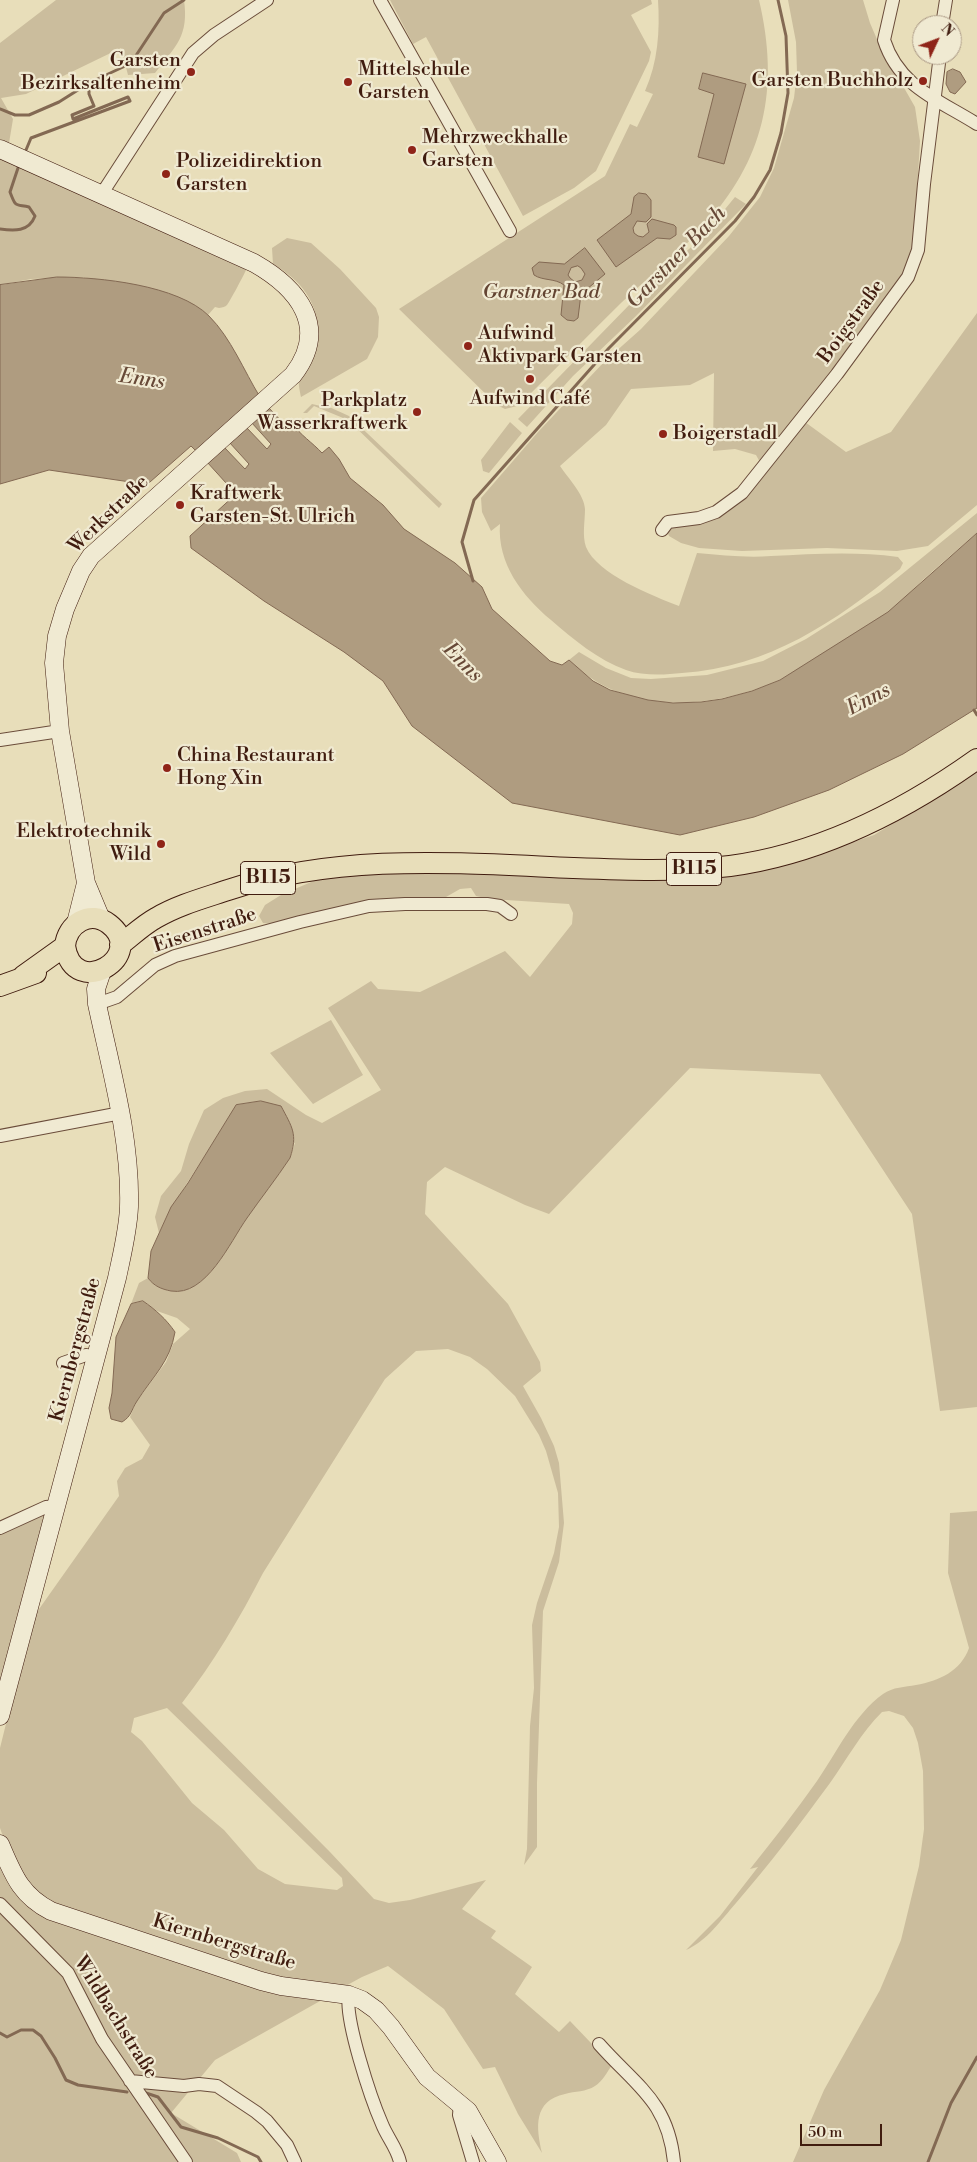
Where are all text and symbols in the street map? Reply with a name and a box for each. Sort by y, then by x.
north arrow [912,15,962,65]
text: N [937,20,958,41]
place label: Garsten Bezirksaltenheim [21,49,181,96]
place label: Mittelschule Garsten [358,58,470,105]
marker: Garsten Bezirksaltenheim [185,66,197,78]
place label: Garsten Buchholz [752,69,913,93]
marker: Garsten Buchholz [917,75,929,87]
marker: Mittelschule Garsten [342,76,354,88]
place label: Mehrzweckhalle Garsten [422,126,568,173]
marker: Mehrzweckhalle Garsten [406,144,418,156]
place label: Polizeidirektion Garsten [176,150,322,197]
marker: Polizeidirektion Garsten [160,168,172,180]
water label: Garstner Bach [622,202,732,314]
street label: Boigstraße [813,275,891,369]
park label: Garstner Bad [482,281,600,305]
place label: Aufwind Aktivpark Garsten [478,322,642,369]
marker: Aufwind Aktivpark Garsten [462,340,474,352]
water label: Enns [118,364,166,396]
marker: Aufwind Café [524,373,536,385]
place label: Aufwind Café [470,387,590,411]
place label: Parkplatz Wasserkraftwerk [257,389,407,436]
marker: Parkplatz Wasserkraftwerk [411,406,423,418]
place label: Boigerstadl [673,422,777,446]
marker: Boigerstadl [657,428,669,440]
street label: Werkstraße [64,471,154,559]
place label: Kraftwerk Garsten-St. Ulrich [190,482,355,529]
marker: Kraftwerk Garsten-St. Ulrich [174,499,186,511]
water label: Enns [437,638,487,688]
water label: Enns [843,678,895,722]
place label: China Restaurant Hong Xin [177,744,335,791]
marker: China Restaurant Hong Xin [161,762,173,774]
place label: Elektrotechnik Wild [16,820,151,867]
marker: Elektrotechnik Wild [155,838,167,850]
road number: B115 [666,852,722,886]
road number: B115 [240,861,296,894]
street label: Eisenstraße [150,903,260,959]
street label: Kiernbergstraße [45,1275,107,1425]
street label: Kiernbergstraße [149,1910,299,1976]
street label: Wildbachstraße [68,1952,162,2084]
scale bar [802,2114,884,2146]
text: 50 m [808,2123,842,2142]

